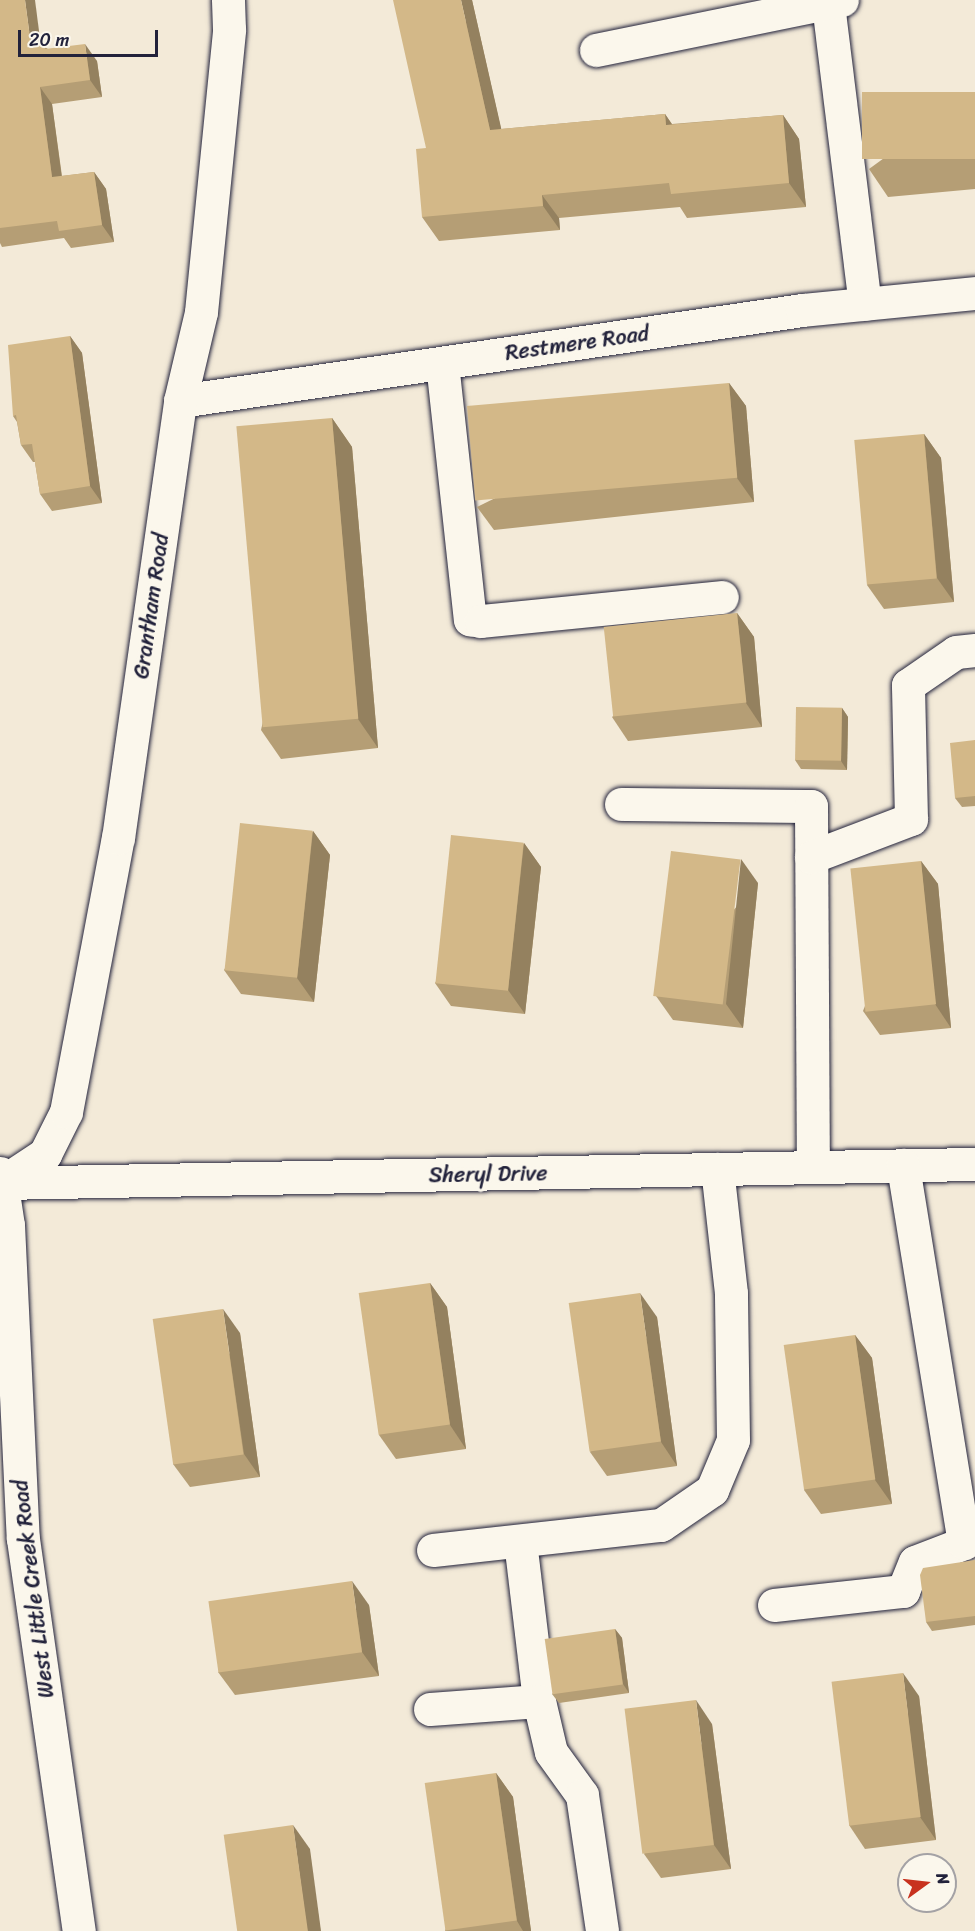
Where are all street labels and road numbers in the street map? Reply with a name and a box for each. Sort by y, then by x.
street label: Restmere Road [503,320,651,366]
street label: Grantham Road [128,531,174,681]
street label: Sheryl Drive [428,1160,548,1188]
street label: West Little Creek Road [6,1478,60,1700]

